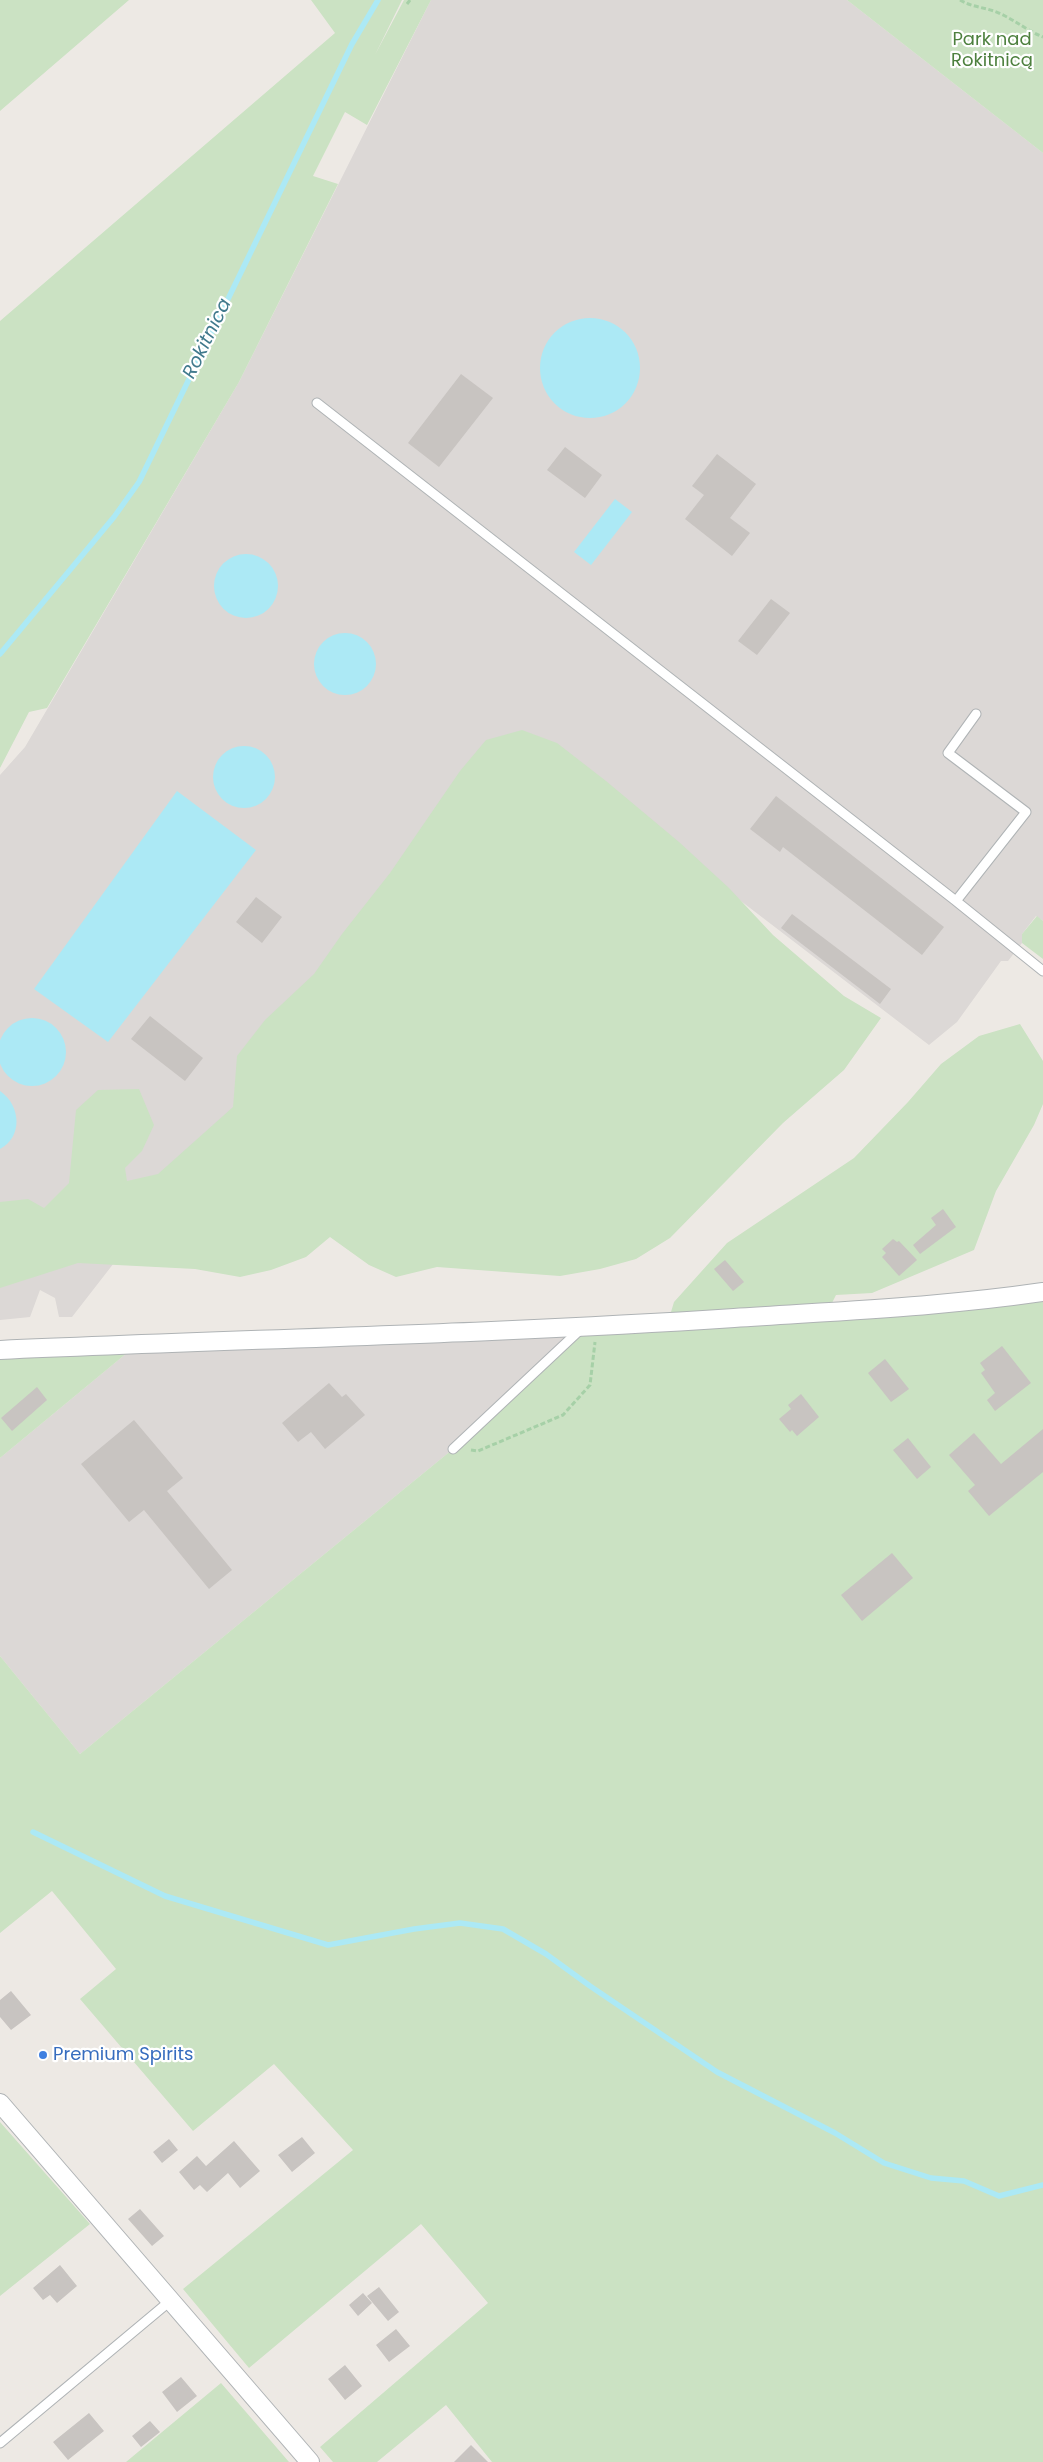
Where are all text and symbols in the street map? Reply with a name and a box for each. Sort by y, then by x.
park label: Park nad Rokitnicą [951,29,1033,72]
water label: Rokitnica [179,295,237,383]
place label: Premium Spirits [53,2044,193,2066]
marker: Premium Spirits [37,2049,49,2061]

